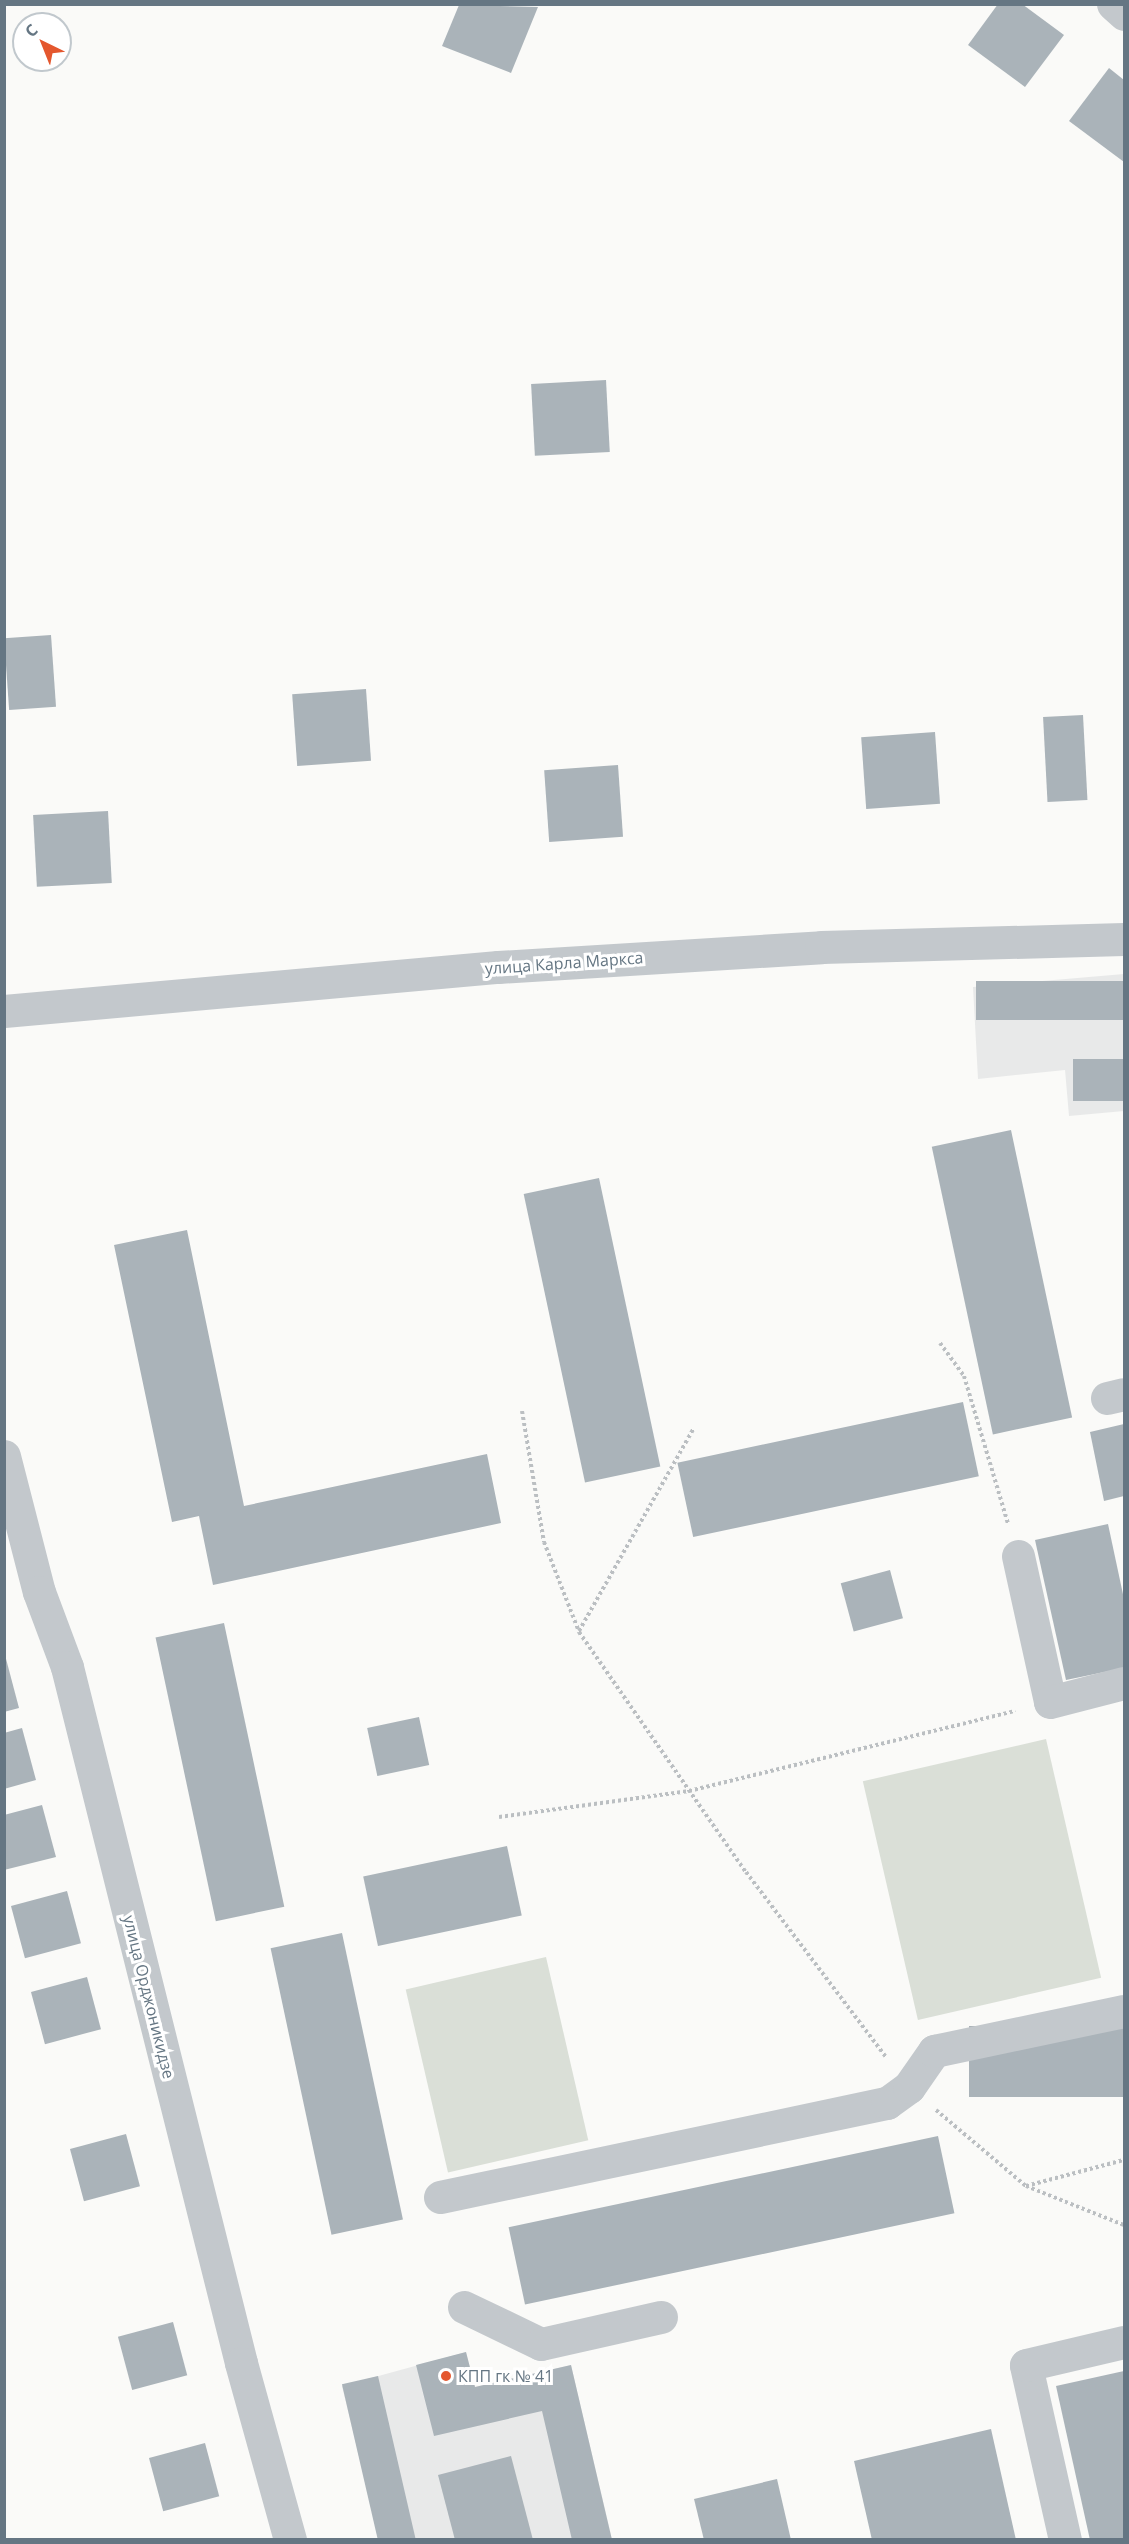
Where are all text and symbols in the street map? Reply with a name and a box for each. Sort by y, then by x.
north arrow [12,12,72,72]
text: С [20,19,42,42]
street label: улица Карла Маркса [484,948,644,978]
street label: улица Орджоникидзе [119,1913,179,2081]
place label: КПП гк № 41 [458,2366,553,2386]
marker: КПП гк № 41 [439,2369,453,2383]

